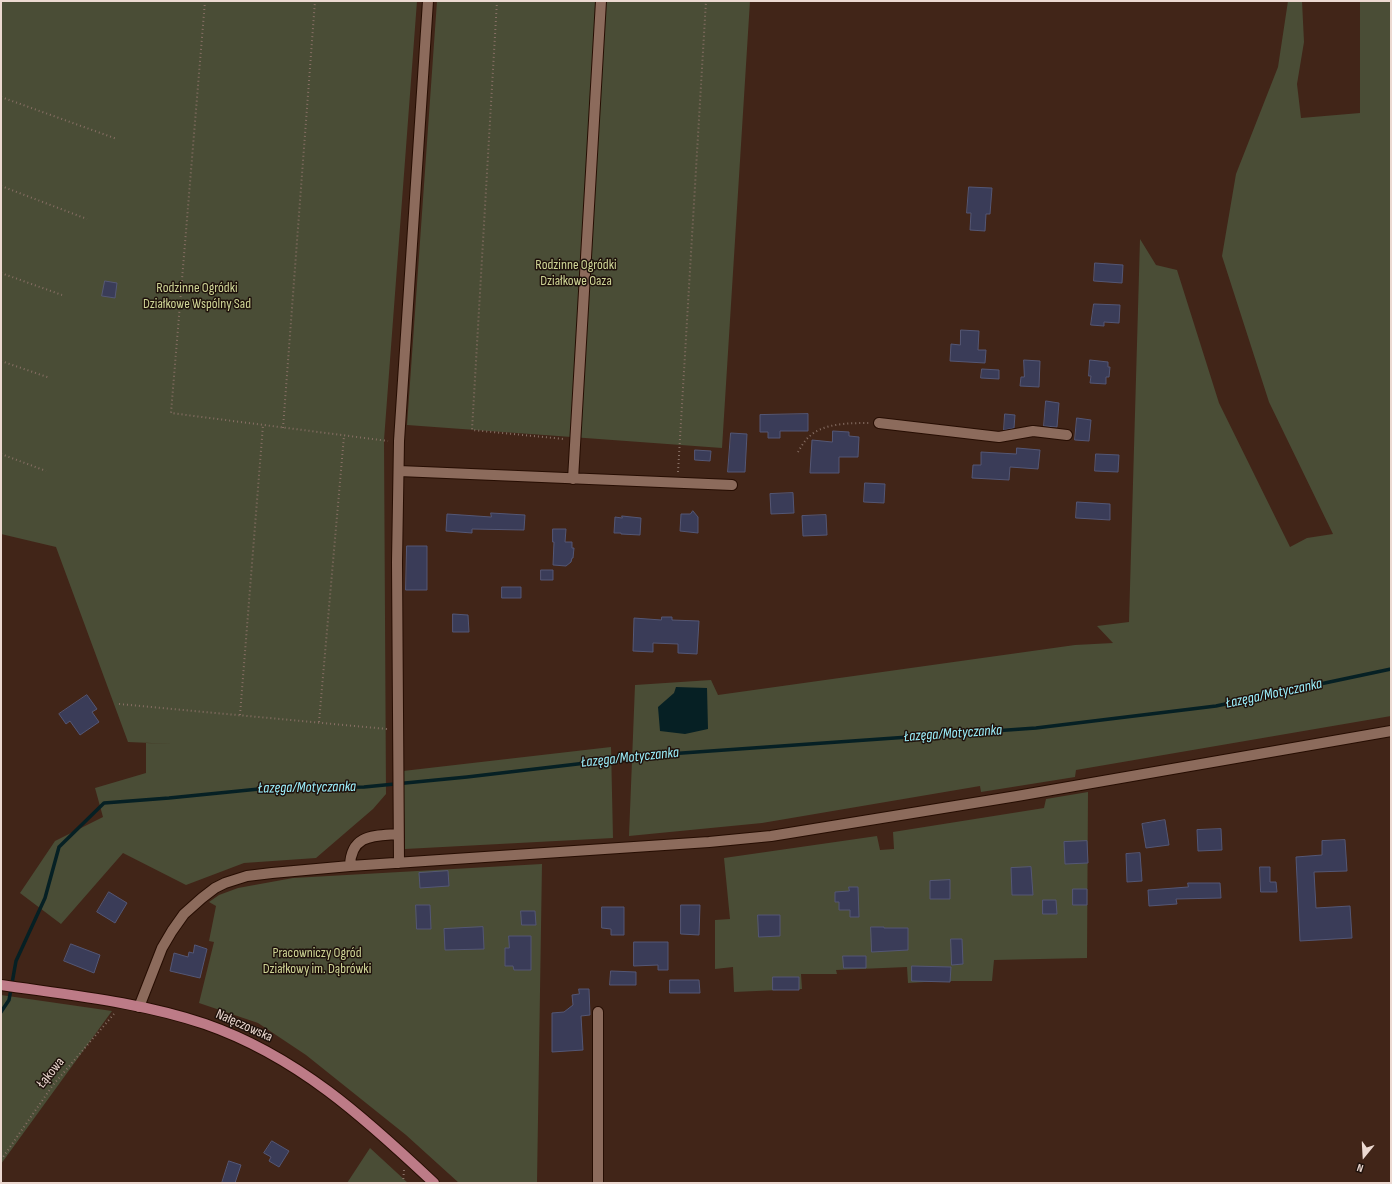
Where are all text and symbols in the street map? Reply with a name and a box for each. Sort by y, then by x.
park label: Rodzinne Ogródki Działkowe Oaza [535,257,617,290]
park label: Rodzinne Ogródki Działkowe Wspólny Sad [143,280,251,312]
water label: Łazęga/Motyczanka [1224,675,1324,713]
water label: Łazęga/Motyczanka [903,722,1003,746]
water label: Łazęga/Motyczanka [580,744,680,772]
water label: Łazęga/Motyczanka [258,778,356,798]
park label: Pracowniczy Ogród Działkowy im. Dąbrówki [263,945,371,978]
street label: Nałęczowska [213,1006,275,1046]
street label: Łąkowa [34,1054,68,1092]
north arrow [1344,1136,1384,1176]
text: N [1355,1161,1365,1175]

